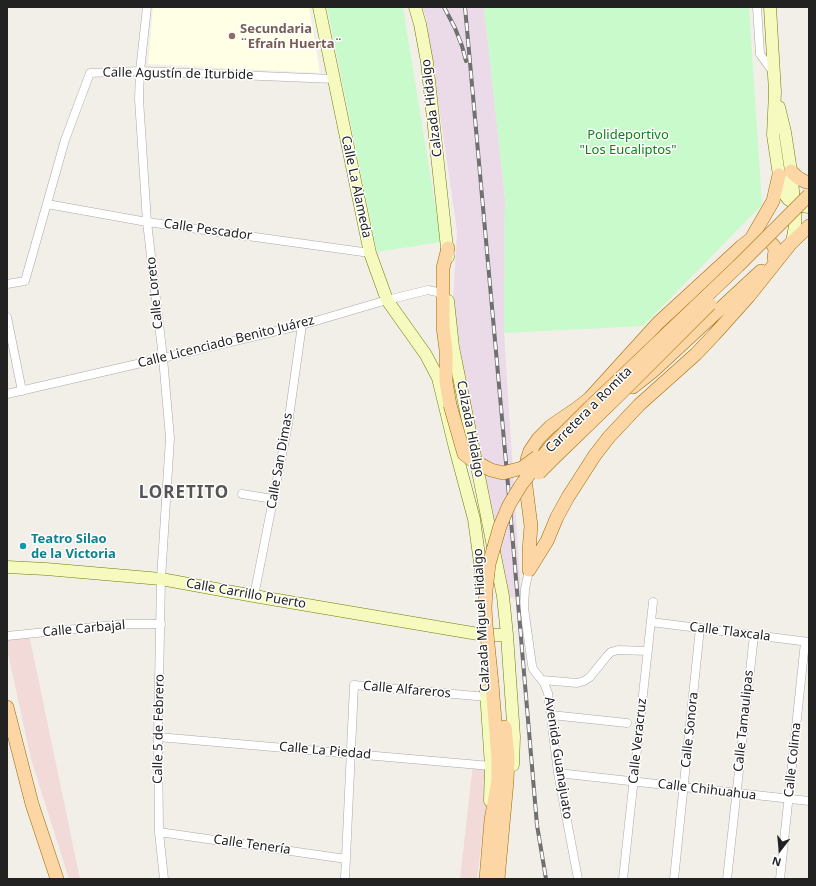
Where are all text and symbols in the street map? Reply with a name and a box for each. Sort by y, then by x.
place label: Secundaria ¨Efraín Huerta¨ [240,21,342,52]
marker: Secundaria ¨Efraín Huerta¨ [227,31,237,41]
street label: Calzada Hidalgo [418,58,446,158]
street label: Calle Agustín de Iturbide [102,65,254,83]
park label: Polideportivo "Los Eucaliptos" [579,127,677,158]
street label: Calle La Alameda [338,134,374,240]
street label: Calle Pescador [163,216,253,244]
street label: Calle Loreto [143,256,167,330]
street label: Calle Licenciado Benito Juárez [136,313,316,371]
street label: Carretera a Romita [543,364,635,456]
street label: Calzada Hidalgo [453,379,487,479]
street label: Calle San Dimas [264,412,296,510]
district label: LORETITO [139,483,229,503]
place label: Teatro Silao de la Victoria [31,531,116,562]
marker: Teatro Silao de la Victoria [18,541,28,551]
street label: Calzada Miguel Hidalgo [470,548,494,692]
street label: Calle Carrillo Puerto [185,576,307,612]
street label: Calle Carbajal [42,618,126,640]
street label: Calle Tlaxcala [689,619,771,645]
street label: Calle Tamaulipas [731,669,757,773]
street label: Calle 5 de Febrero [150,674,168,784]
street label: Calle Alfareros [362,678,452,702]
street label: Calle Sonora [678,691,702,769]
street label: Avenida Guanajuato [541,696,575,820]
street label: Calle Veracruz [626,697,650,785]
street label: Calle Colima [781,722,805,798]
street label: Calle La Piedad [278,739,372,763]
street label: Calle Chihuahua [657,776,757,804]
north arrow [760,830,800,870]
street label: Calle Tenería [212,832,292,858]
text: N [770,854,783,870]

